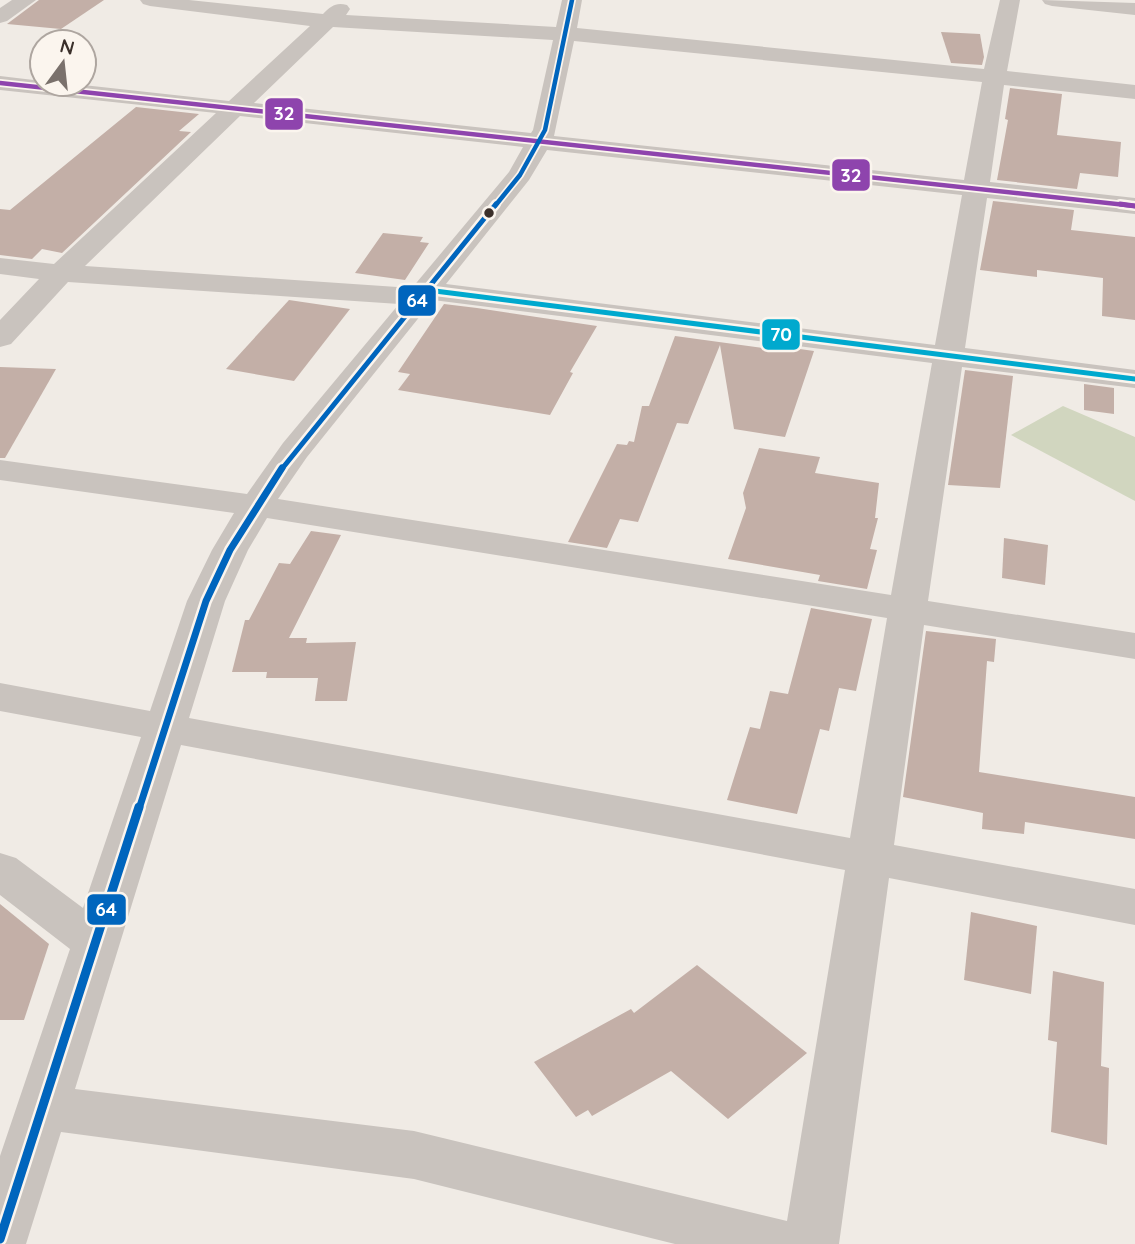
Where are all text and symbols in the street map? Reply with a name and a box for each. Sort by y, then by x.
north arrow [28,28,98,98]
text: N [58,33,77,60]
line badge: 32 [264,97,304,131]
text: 32 [273,101,295,125]
line badge: 32 [831,158,871,192]
text: 32 [840,163,862,187]
unlabelled marker [482,206,496,220]
line badge: 64 [397,284,437,317]
text: 64 [406,288,428,312]
line badge: 70 [761,318,801,351]
text: 70 [770,322,792,346]
line badge: 64 [86,893,127,926]
text: 64 [95,897,117,921]

